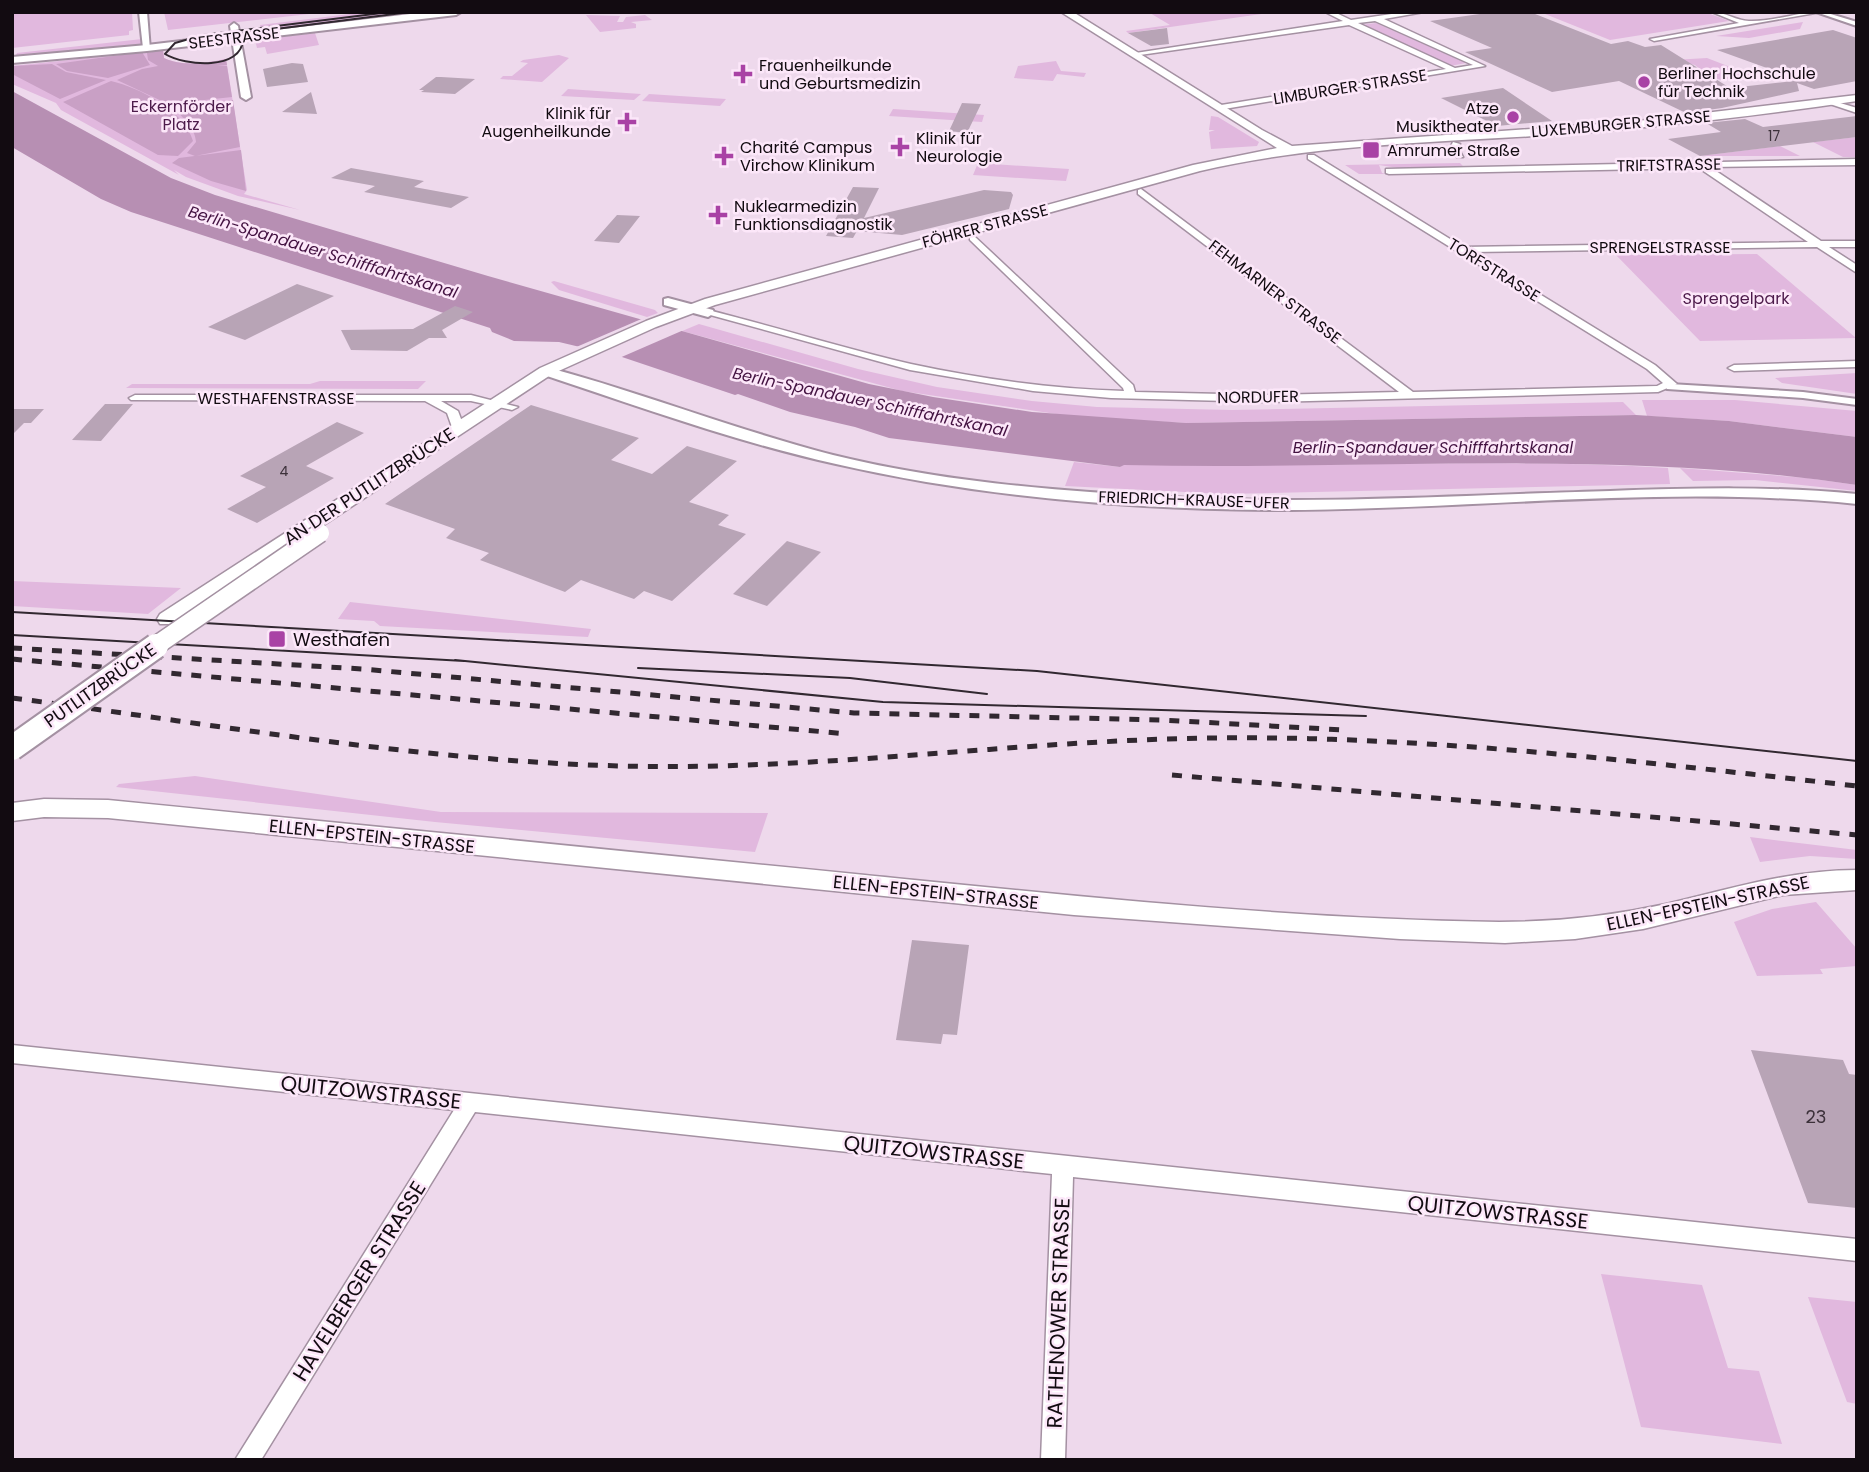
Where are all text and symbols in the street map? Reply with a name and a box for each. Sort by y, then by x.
street label: SEESTRASSE [187,21,281,55]
place label: Frauenheilkunde und Geburtsmedizin [759,54,921,95]
place label: Berliner Hochschule für Technik [1658,62,1816,103]
marker: Frauenheilkunde und Geburtsmedizin [733,64,753,84]
street label: LIMBURGER STRASSE [1272,64,1428,110]
marker: Berliner Hochschule für Technik [1636,74,1652,90]
park label: Eckernförder Platz [131,95,231,136]
place label: Atze Musiktheater [1396,97,1499,138]
place label: Klinik für Augenheilkunde [482,102,611,143]
street label: LUXEMBURGER STRASSE [1530,105,1712,143]
marker: Atze Musiktheater [1505,109,1521,125]
marker: Klinik für Augenheilkunde [617,112,637,132]
house number: 17 [1768,126,1780,146]
place label: Klinik für Neurologie [916,127,1003,168]
place label: Charité Campus Virchow Klinikum [740,136,875,177]
marker: Klinik für Neurologie [890,137,910,157]
place label: Amrumer Straße [1387,139,1520,162]
marker: Amrumer Straße [1361,140,1381,160]
marker: Charité Campus Virchow Klinikum [714,146,734,166]
street label: TRIFTSTRASSE [1617,153,1721,177]
place label: Nuklearmedizin Funktionsdiagnostik [734,195,893,236]
street label: FÖHRER STRASSE [920,198,1050,254]
water label: Berlin-Spandauer Schifffahrtskanal [185,200,461,304]
marker: Nuklearmedizin Funktionsdiagnostik [708,205,728,225]
street label: TORFSTRASSE [1444,233,1544,307]
street label: FEHMARNER STRASSE [1204,234,1346,350]
street label: SPRENGELSTRASSE [1590,236,1730,259]
park label: Sprengelpark [1683,287,1790,310]
water label: Berlin-Spandauer Schifffahrtskanal [730,362,1010,442]
street label: NORDUFER [1217,385,1299,409]
street label: WESTHAFENSTRASSE [198,387,354,410]
street label: AN DER PUTLITZBRÜCKE [279,421,459,551]
water label: Berlin-Spandauer Schifffahrtskanal [1293,436,1573,459]
house number: 4 [280,461,289,481]
street label: FRIEDRICH-KRAUSE-UFER [1098,485,1290,515]
place label: Westhafen [293,627,390,652]
marker: Westhafen [267,629,287,649]
street label: PUTLITZBRÜCKE [39,637,161,733]
street label: ELLEN-EPSTEIN-STRASSE [268,813,476,859]
street label: ELLEN-EPSTEIN-STRASSE [832,869,1040,915]
street label: ELLEN-EPSTEIN-STRASSE [1604,869,1812,937]
street label: QUITZOWSTRASSE [279,1068,463,1116]
house number: 23 [1806,1104,1826,1129]
street label: QUITZOWSTRASSE [842,1128,1026,1176]
street label: HAVELBERGER STRASSE [286,1176,432,1386]
street label: QUITZOWSTRASSE [1406,1188,1590,1236]
street label: RATHENOWER STRASSE [1039,1197,1077,1429]

